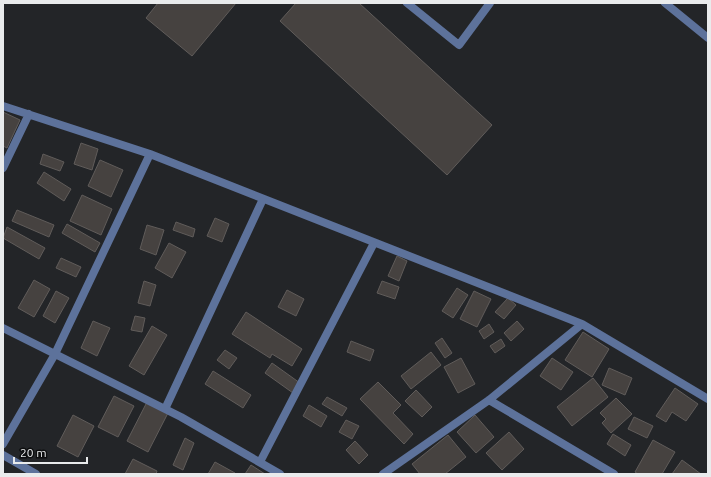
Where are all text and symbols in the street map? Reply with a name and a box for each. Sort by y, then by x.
scale bar [14,439,87,465]
text: 20 m [20,446,47,459]

